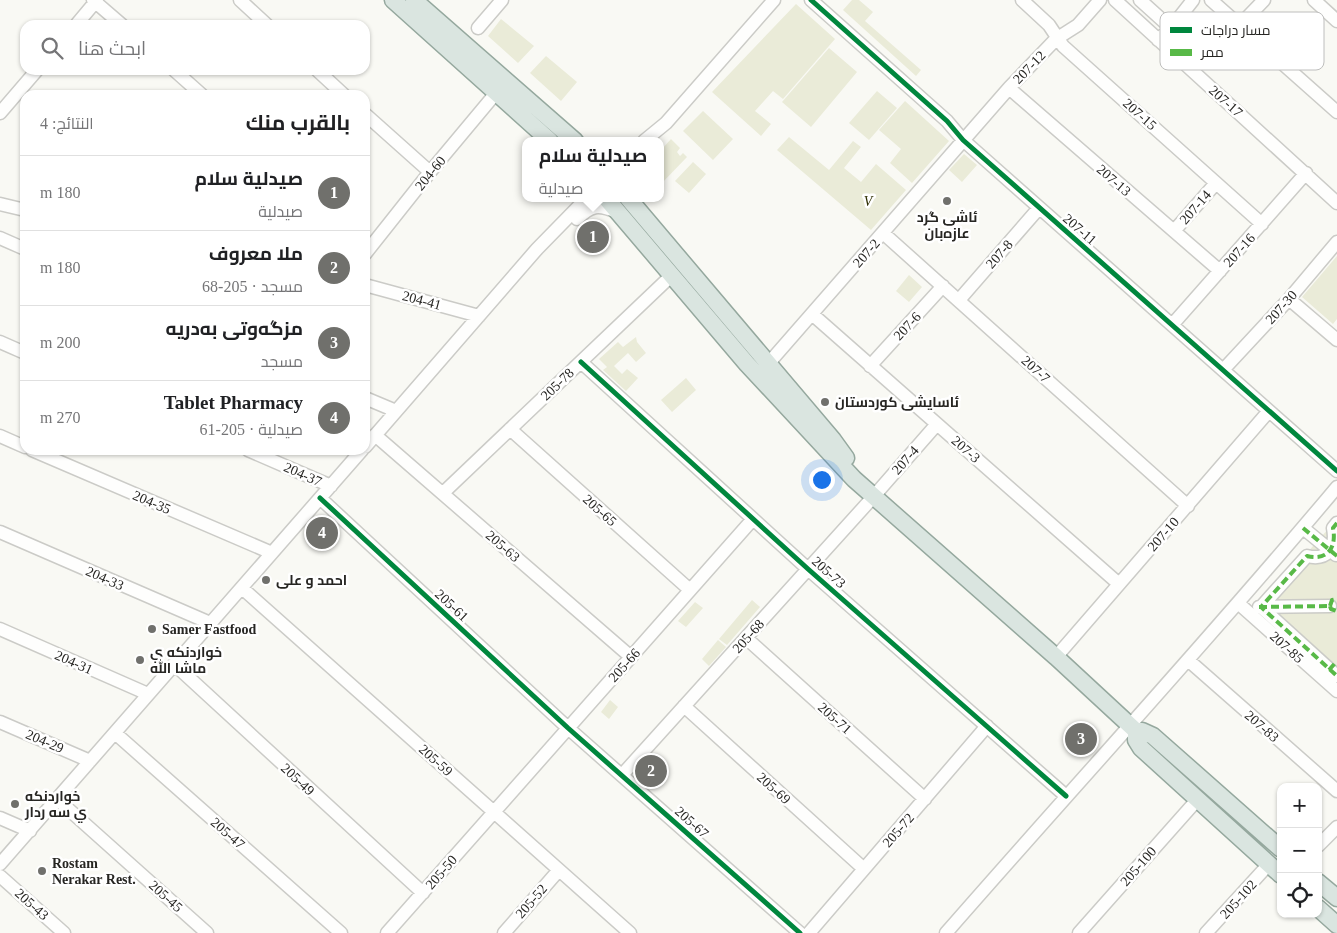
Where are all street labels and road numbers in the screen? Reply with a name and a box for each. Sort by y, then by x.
street label: 207-12 [1010,48,1049,87]
street label: 207-17 [1206,83,1245,120]
street label: 207-15 [1120,96,1159,133]
street label: 204-60 [412,153,449,193]
street label: 207-13 [1094,162,1134,199]
street label: 207-14 [1177,187,1214,227]
street label: 207-11 [1060,211,1099,248]
street label: 207-16 [1221,231,1258,270]
street label: 207-2 [850,236,883,271]
street label: 207-8 [983,237,1016,272]
street label: 204-41 [401,288,443,313]
street label: 207-30 [1263,288,1300,327]
street label: 207-6 [891,309,924,343]
street label: 207-7 [1019,353,1053,386]
street label: 205-78 [538,365,577,404]
street label: 207-3 [948,433,983,466]
street label: 207-4 [889,443,922,478]
street label: 204-37 [282,460,324,489]
street label: 204-35 [131,488,173,517]
street label: 205-65 [580,492,619,529]
street label: 207-10 [1145,514,1182,554]
street label: 205-63 [483,528,523,565]
street label: 205-73 [809,554,848,591]
street label: 204-33 [84,564,126,593]
street label: 205-61 [432,586,471,624]
street label: 205-68 [730,617,767,656]
street label: 207-85 [1267,629,1306,666]
street label: 205-66 [606,646,643,685]
street label: 204-31 [53,648,95,677]
street label: 205-71 [815,700,854,737]
street label: 207-83 [1242,708,1282,745]
street label: 204-29 [24,727,66,756]
street label: 205-59 [416,742,455,779]
street label: 205-49 [278,760,317,798]
street label: 205-69 [754,770,793,807]
street label: 205-67 [672,804,711,841]
street label: 205-72 [880,810,917,850]
street label: 205-47 [208,815,248,852]
street label: 205-100 [1117,844,1159,889]
street label: 205-50 [423,852,460,892]
street label: 205-102 [1217,877,1260,922]
street label: 205-45 [146,878,185,915]
street label: 205-52 [513,881,550,921]
street label: 205-43 [12,886,51,923]

